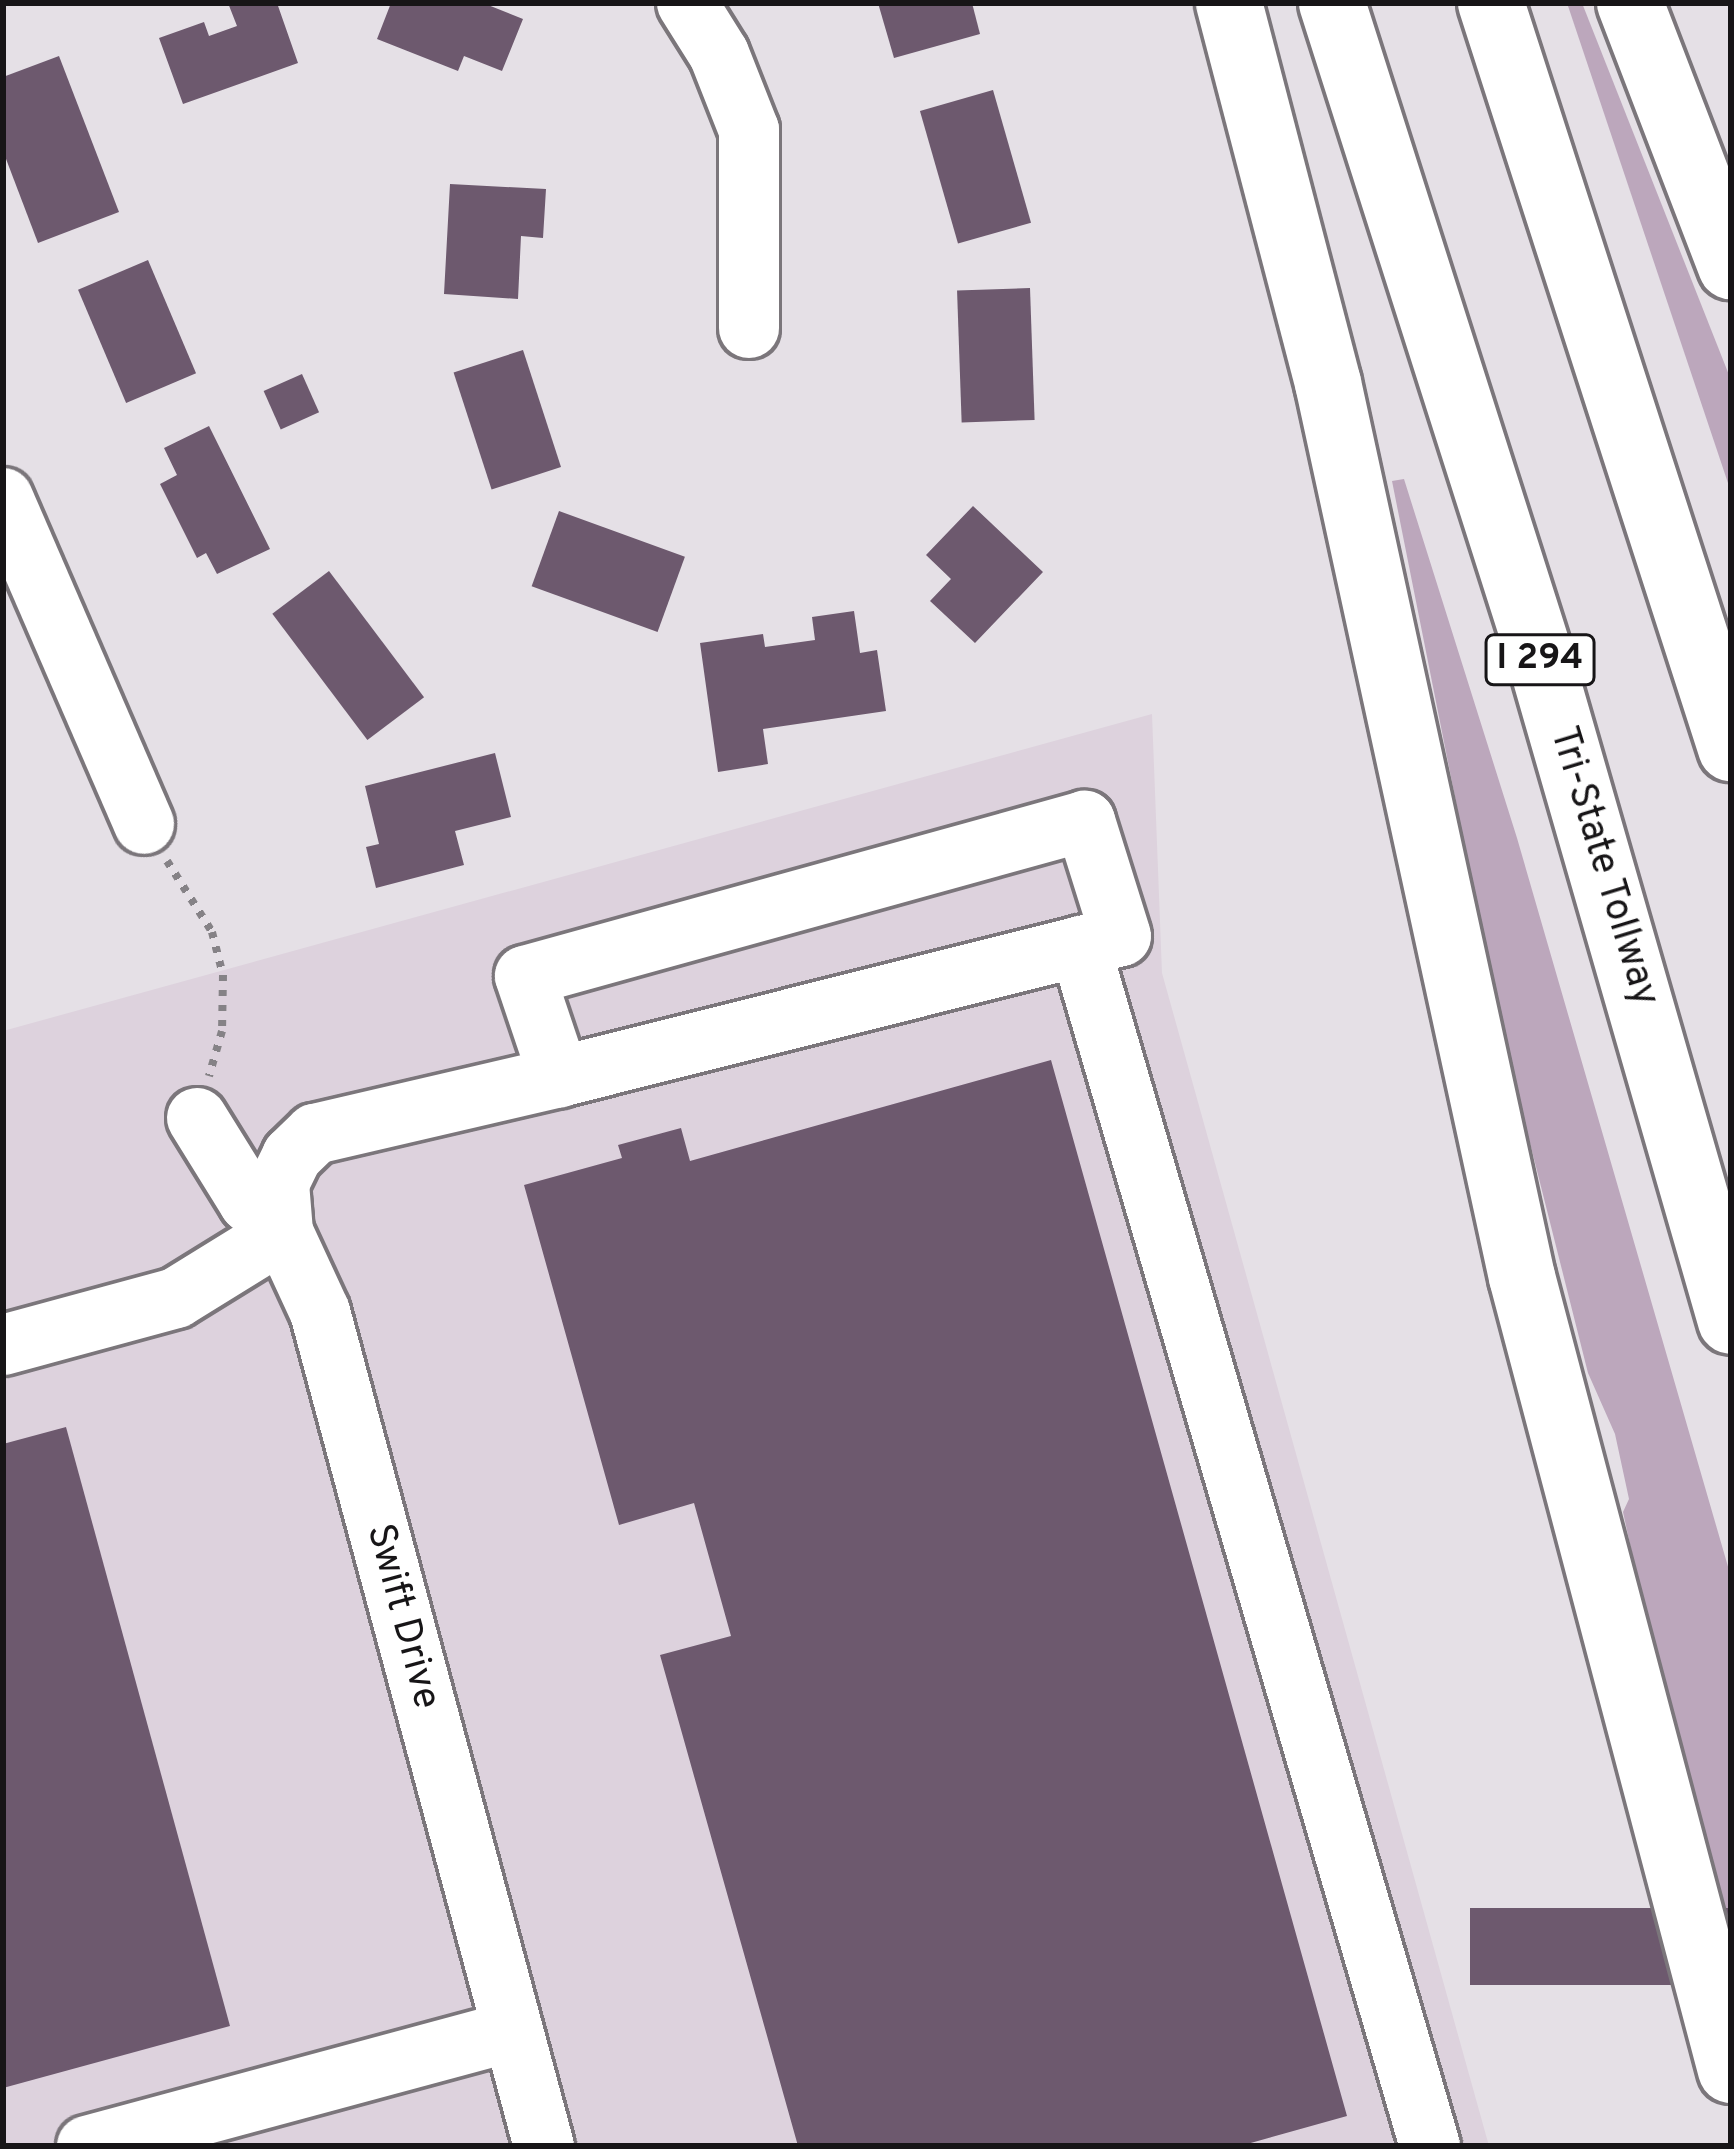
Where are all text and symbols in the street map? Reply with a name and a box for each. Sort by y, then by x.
road number: I 294 [1483,630,1597,690]
street label: Tri-State Tollway [1537,721,1667,1013]
street label: Swift Drive [354,1519,448,1715]

